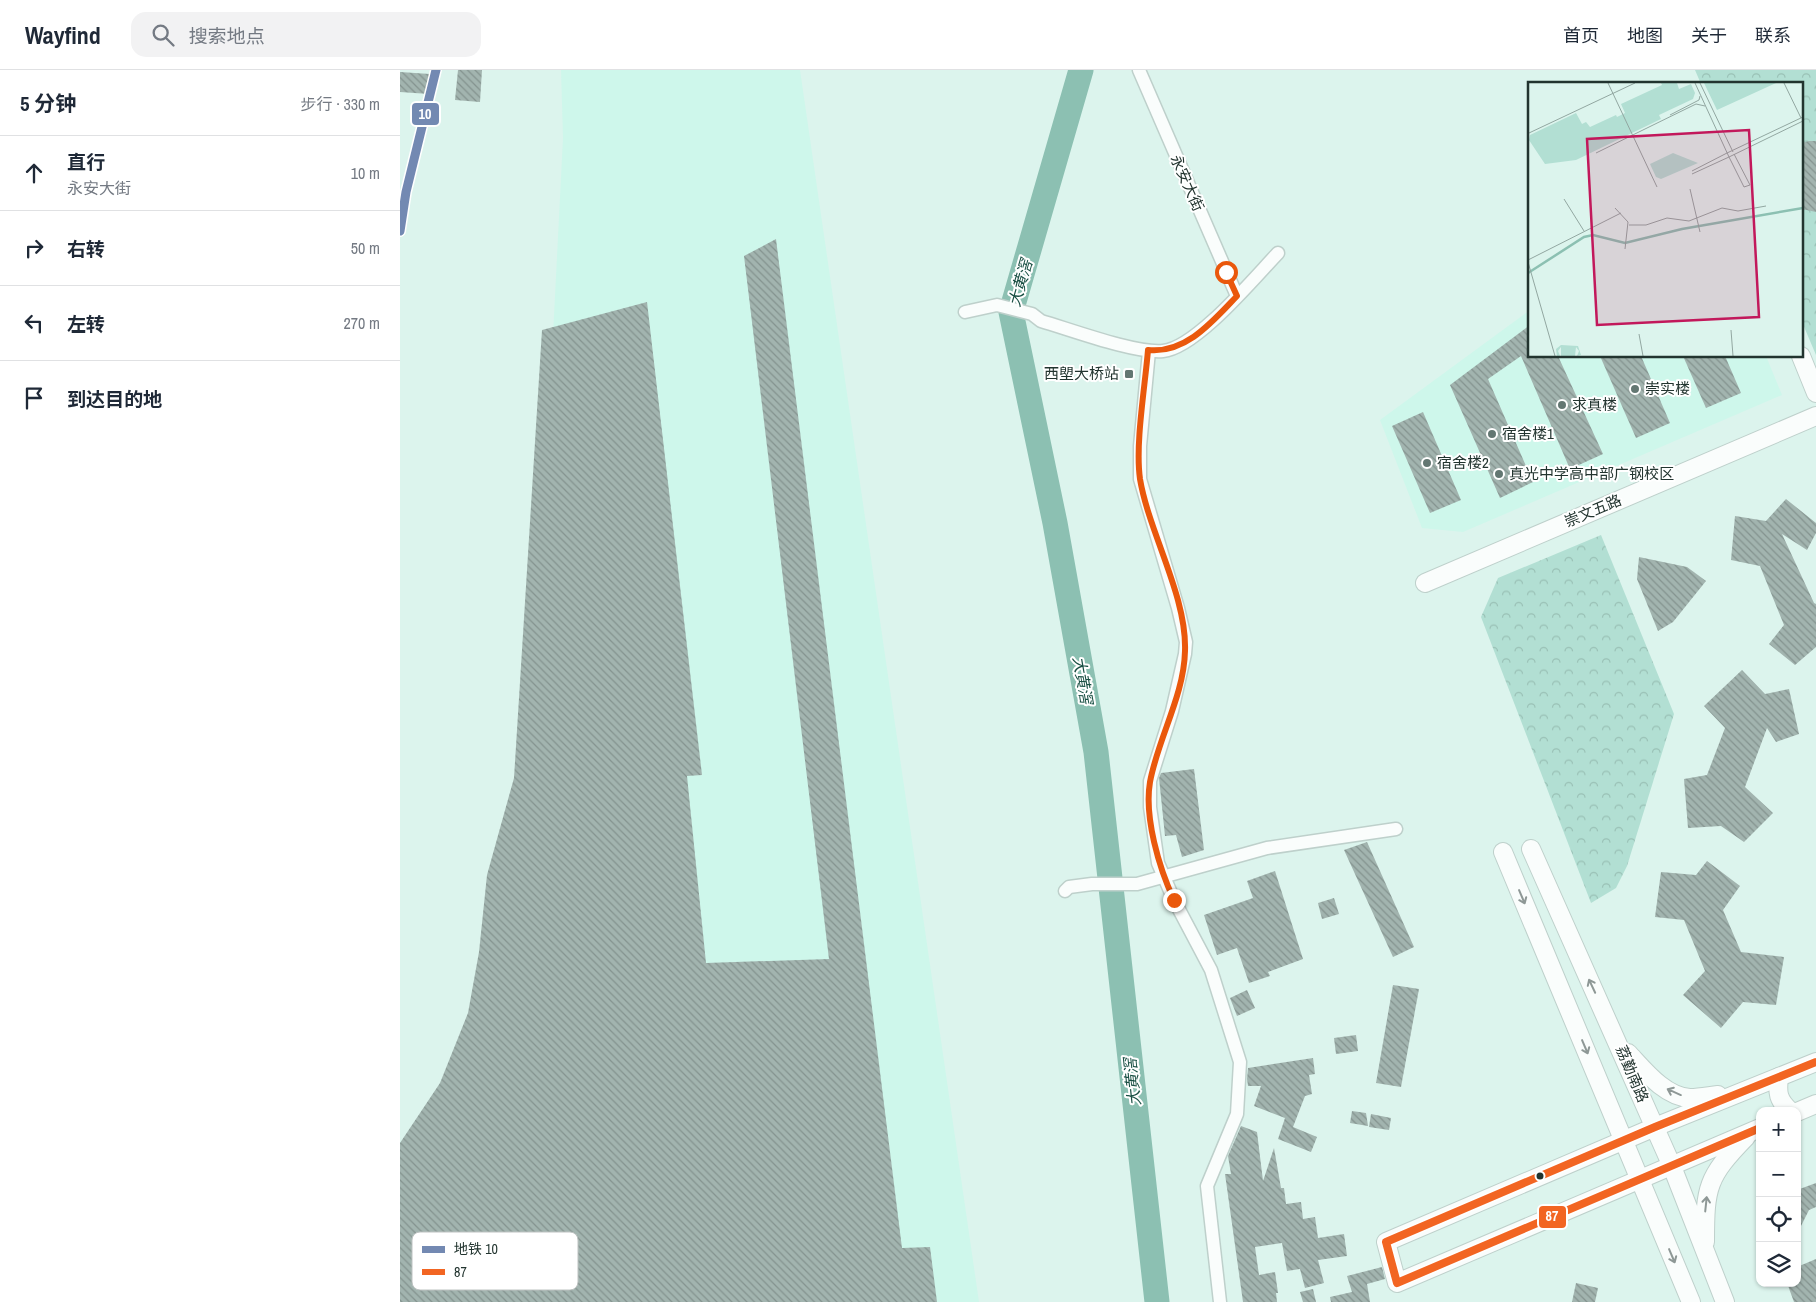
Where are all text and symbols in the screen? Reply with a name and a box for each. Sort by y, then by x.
search box [131,12,481,57]
text: Wayfind [25,19,101,51]
icon: search [149,21,177,49]
text: 搜索地点 [189,23,265,49]
text: 首页 [1563,23,1599,48]
text: 地图 [1627,23,1663,48]
text: 关于 [1691,23,1727,48]
text: 联系 [1755,23,1791,48]
inset map [1528,82,1804,358]
text: 5 分钟 [20,89,76,118]
text: 步行 · 330 m [301,93,380,115]
line badge: 10 [411,102,440,126]
text: 10 [419,105,431,123]
text: 直行 [67,149,105,175]
street label: 永安大街 [1166,151,1209,214]
icon: ahead [20,159,48,187]
text: 10 m [351,162,380,184]
text: 永安大街 [67,177,131,199]
icon: right [20,234,48,262]
text: 右转 [67,236,105,262]
text: 50 m [351,237,380,259]
water label: 大黄滘 [1003,255,1038,309]
route start [1215,261,1238,284]
icon: left [20,309,48,337]
text: 左转 [67,311,105,337]
text: 270 m [344,312,380,334]
place label: 西塱大桥站 [1044,363,1119,384]
marker: 西塱大桥站 [1123,368,1135,380]
place label: 崇实楼 [1645,378,1690,399]
marker: 崇实楼 [1629,383,1641,395]
icon: arrive [20,384,48,412]
text: 到达目的地 [67,386,162,412]
place label: 求真楼 [1572,394,1617,415]
marker: 求真楼 [1556,399,1568,411]
place label: 宿舍楼1 [1502,423,1554,444]
marker: 宿舍楼1 [1486,428,1498,440]
place label: 宿舍楼2 [1437,452,1489,473]
marker: 宿舍楼2 [1421,457,1433,469]
place label: 真光中学高中部广钢校区 [1509,463,1674,484]
marker: 真光中学高中部广钢校区 [1493,468,1505,480]
street label: 崇文五路 [1561,489,1625,532]
water label: 大黄滘 [1068,654,1098,708]
route end [1163,889,1186,912]
one-way arrow [1518,889,1528,904]
one-way arrow [1587,979,1597,994]
one-way arrow [1581,1039,1590,1054]
street label: 荔勤南路 [1611,1042,1654,1106]
water label: 大黄滘 [1118,1055,1145,1107]
one-way arrow [1666,1086,1681,1096]
map controls [1756,1107,1801,1287]
button: + [1756,1107,1801,1152]
button: − [1756,1152,1801,1197]
unlabelled marker [1535,1171,1545,1181]
one-way arrow [1701,1197,1711,1213]
button: locate [1756,1197,1801,1242]
line badge: 87 [1538,1205,1567,1229]
text: 87 [1546,1207,1559,1225]
legend [412,1232,578,1290]
text: 地铁 10 [454,1240,498,1258]
button: layers [1756,1242,1801,1287]
one-way arrow [1668,1248,1677,1263]
text: 87 [454,1263,467,1281]

